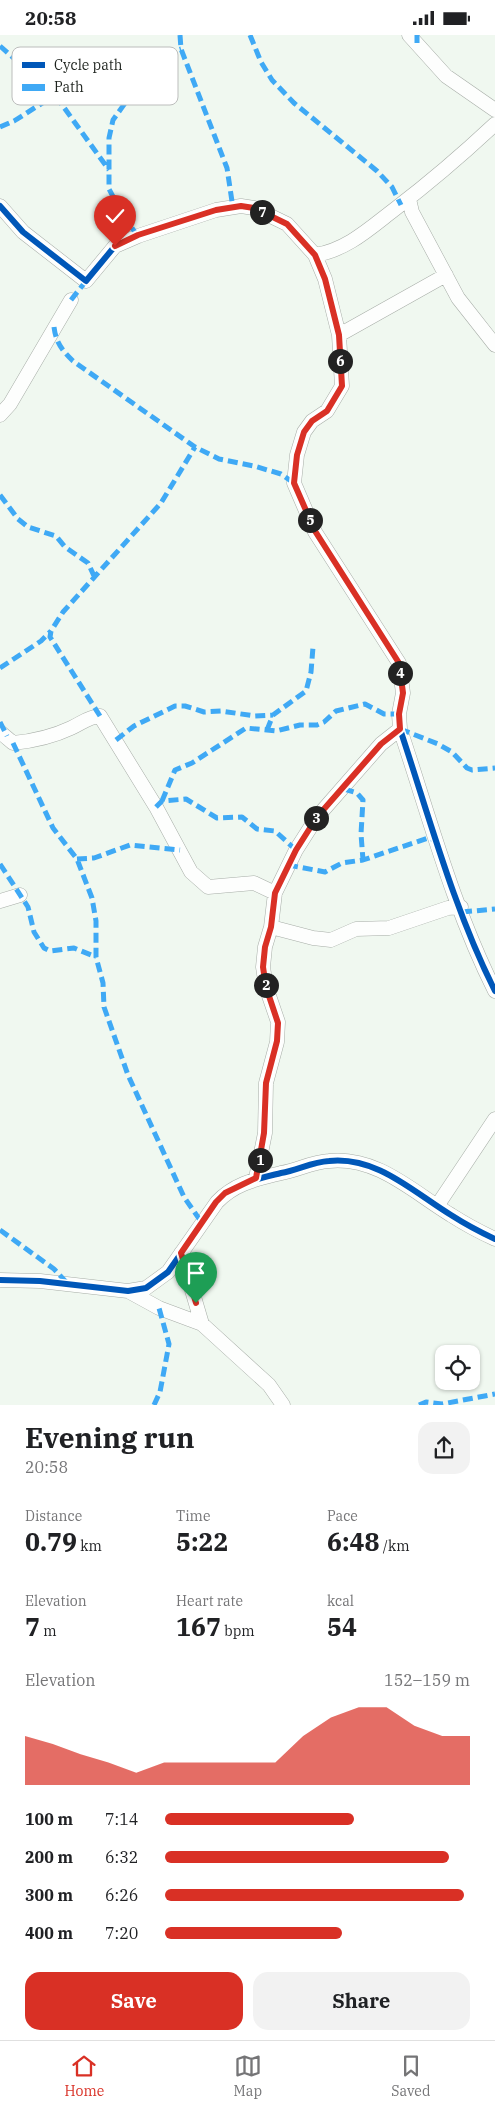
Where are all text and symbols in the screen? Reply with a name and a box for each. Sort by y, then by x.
text: 20:58 [25,6,76,30]
legend [12,47,178,105]
text: Cycle path [54,56,123,74]
text: Path [54,78,84,96]
pin [94,195,136,246]
pin: 7 [250,199,274,225]
icon: check [101,202,129,230]
text: 7 [258,203,267,221]
pin: 6 [328,349,352,373]
text: 6 [336,352,345,370]
pin: 5 [298,507,322,533]
text: 5 [306,511,315,529]
pin: 4 [388,661,412,685]
text: 4 [396,664,405,682]
pin: 3 [304,805,328,831]
text: 3 [312,809,321,827]
pin: 2 [254,973,278,997]
text: 2 [262,976,271,994]
pin: 1 [248,1147,272,1173]
text: 1 [256,1151,265,1169]
pin [175,1252,217,1303]
icon: arrive [182,1259,210,1287]
map controls [435,1345,480,1390]
button: locate [435,1345,480,1390]
text: Evening run [25,1419,194,1456]
button: share [418,1422,470,1474]
text: 20:58 [25,1457,68,1477]
text: Distance [25,1507,82,1525]
text: Time [176,1507,210,1525]
text: Pace [327,1507,358,1525]
text: 0.79 [25,1525,77,1558]
text: 5:22 [176,1525,229,1558]
text: 6:48 [327,1525,380,1558]
text: km [77,1537,102,1555]
text: /km [380,1537,409,1555]
text: Elevation [25,1592,87,1610]
text: Heart rate [176,1592,243,1610]
text: kcal [327,1592,354,1610]
text: 7 [25,1610,40,1643]
text: 167 [176,1610,221,1643]
text: 54 [327,1610,357,1643]
text: m [40,1622,57,1640]
text: bpm [221,1622,255,1640]
text: Elevation [25,1670,95,1690]
text: 152–159 m [384,1670,470,1690]
text: 100 m [25,1809,73,1829]
text: 7:14 [105,1809,138,1829]
text: 200 m [25,1847,73,1867]
text: 6:32 [105,1847,138,1867]
text: 300 m [25,1885,73,1905]
text: 6:26 [105,1885,138,1905]
text: 400 m [25,1923,73,1943]
text: 7:20 [105,1923,138,1943]
button: Save [25,1972,243,2030]
button: Share [253,1972,470,2030]
tab: Home [65,2052,104,2100]
tab: Map [234,2052,262,2100]
tab: Saved [391,2052,430,2100]

